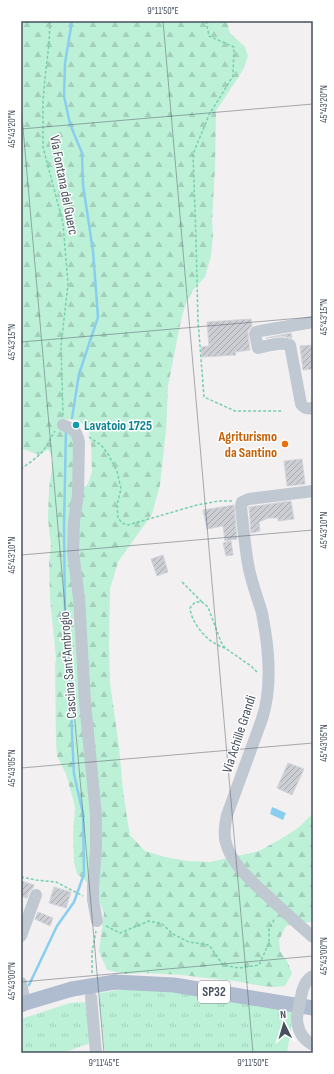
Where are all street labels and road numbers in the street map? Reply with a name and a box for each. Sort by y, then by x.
street label: Via Fontana del Guerc [46,134,82,236]
street label: Cascina Sant'Ambrogio [56,611,80,719]
street label: Via Achille Grandi [218,693,260,775]
road number: SP32 [198,981,230,1003]

